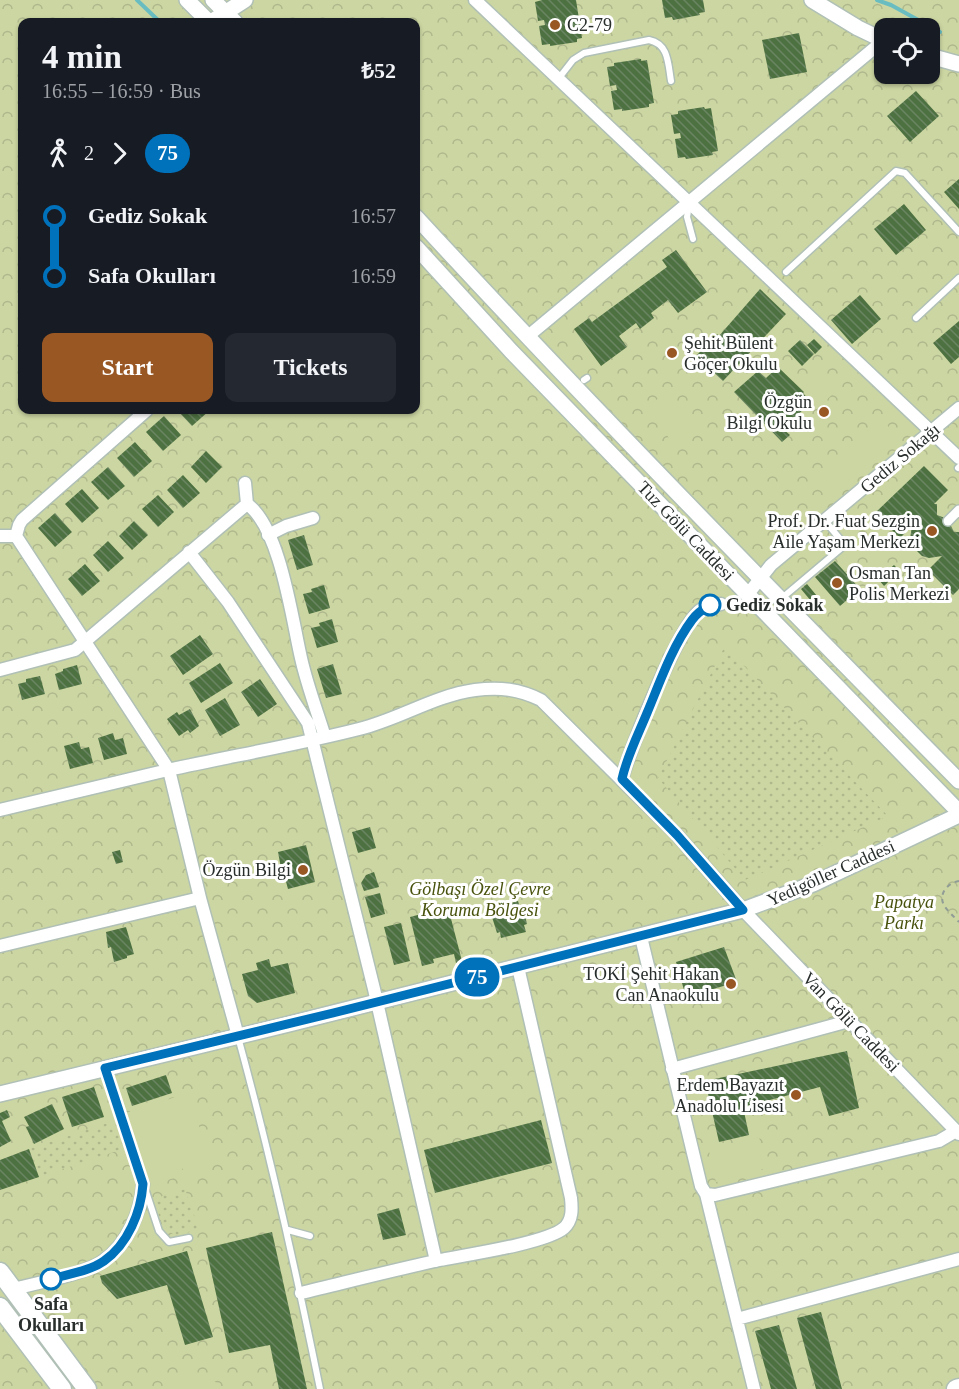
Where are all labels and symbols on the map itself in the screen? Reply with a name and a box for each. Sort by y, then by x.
place label: C2-79 [567,15,612,35]
marker: C2-79 [548,18,562,32]
place label: Şehit Bülent Göçer Okulu [684,333,777,374]
marker: Şehit Bülent Göçer Okulu [665,346,679,360]
place label: Özgün Bilgi Okulu [726,392,812,433]
marker: Özgün Bilgi Okulu [817,405,831,419]
street label: Gediz Sokağı [856,419,944,497]
street label: Tuz Gölü Caddesi [634,477,738,585]
place label: Prof. Dr. Fuat Sezgin Aile Yaşam Merkezi [768,511,920,552]
marker: Prof. Dr. Fuat Sezgin Aile Yaşam Merkezi [925,524,939,538]
place label: Osman Tan Polis Merkezi [849,563,950,604]
marker: Osman Tan Polis Merkezi [830,576,844,590]
marker: Gediz Sokak [699,594,721,616]
place label: Gediz Sokak [726,595,824,615]
street label: Yedigöller Caddesi [764,836,898,910]
place label: Özgün Bilgi [203,860,291,880]
marker: Özgün Bilgi [296,863,310,877]
park label: Gölbaşı Özel Çevre Koruma Bölgesi [409,879,551,920]
park label: Papatya Parkı [873,892,934,933]
line badge: 75 [450,958,504,996]
place label: TOKİ Şehit Hakan Can Anaokulu [583,964,719,1005]
street label: Van Gölü Caddesi [798,968,904,1076]
marker: TOKİ Şehit Hakan Can Anaokulu [724,977,738,991]
place label: Erdem Bayazıt Anadolu Lisesi [675,1075,784,1116]
marker: Erdem Bayazıt Anadolu Lisesi [789,1088,803,1102]
marker: Safa Okulları [40,1268,62,1290]
place label: Safa Okulları [18,1294,84,1335]

